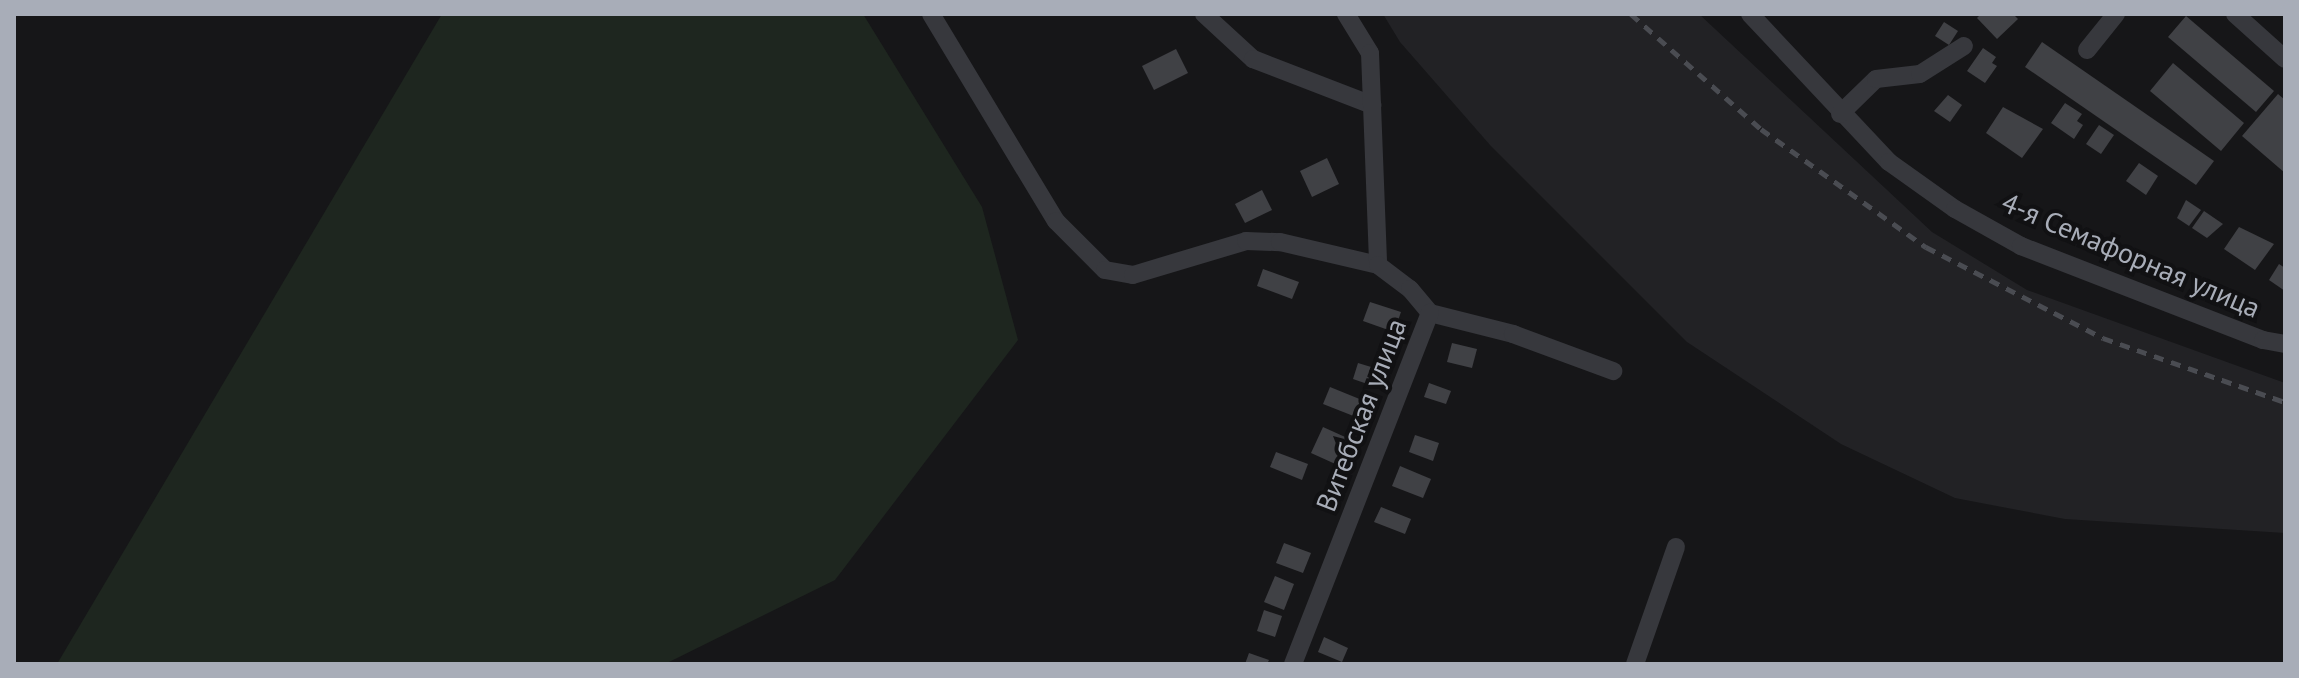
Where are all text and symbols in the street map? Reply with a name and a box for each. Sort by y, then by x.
street label: 4-я Семафорная улица [1997,185,2265,325]
street label: Витебская улица [1309,314,1413,516]

